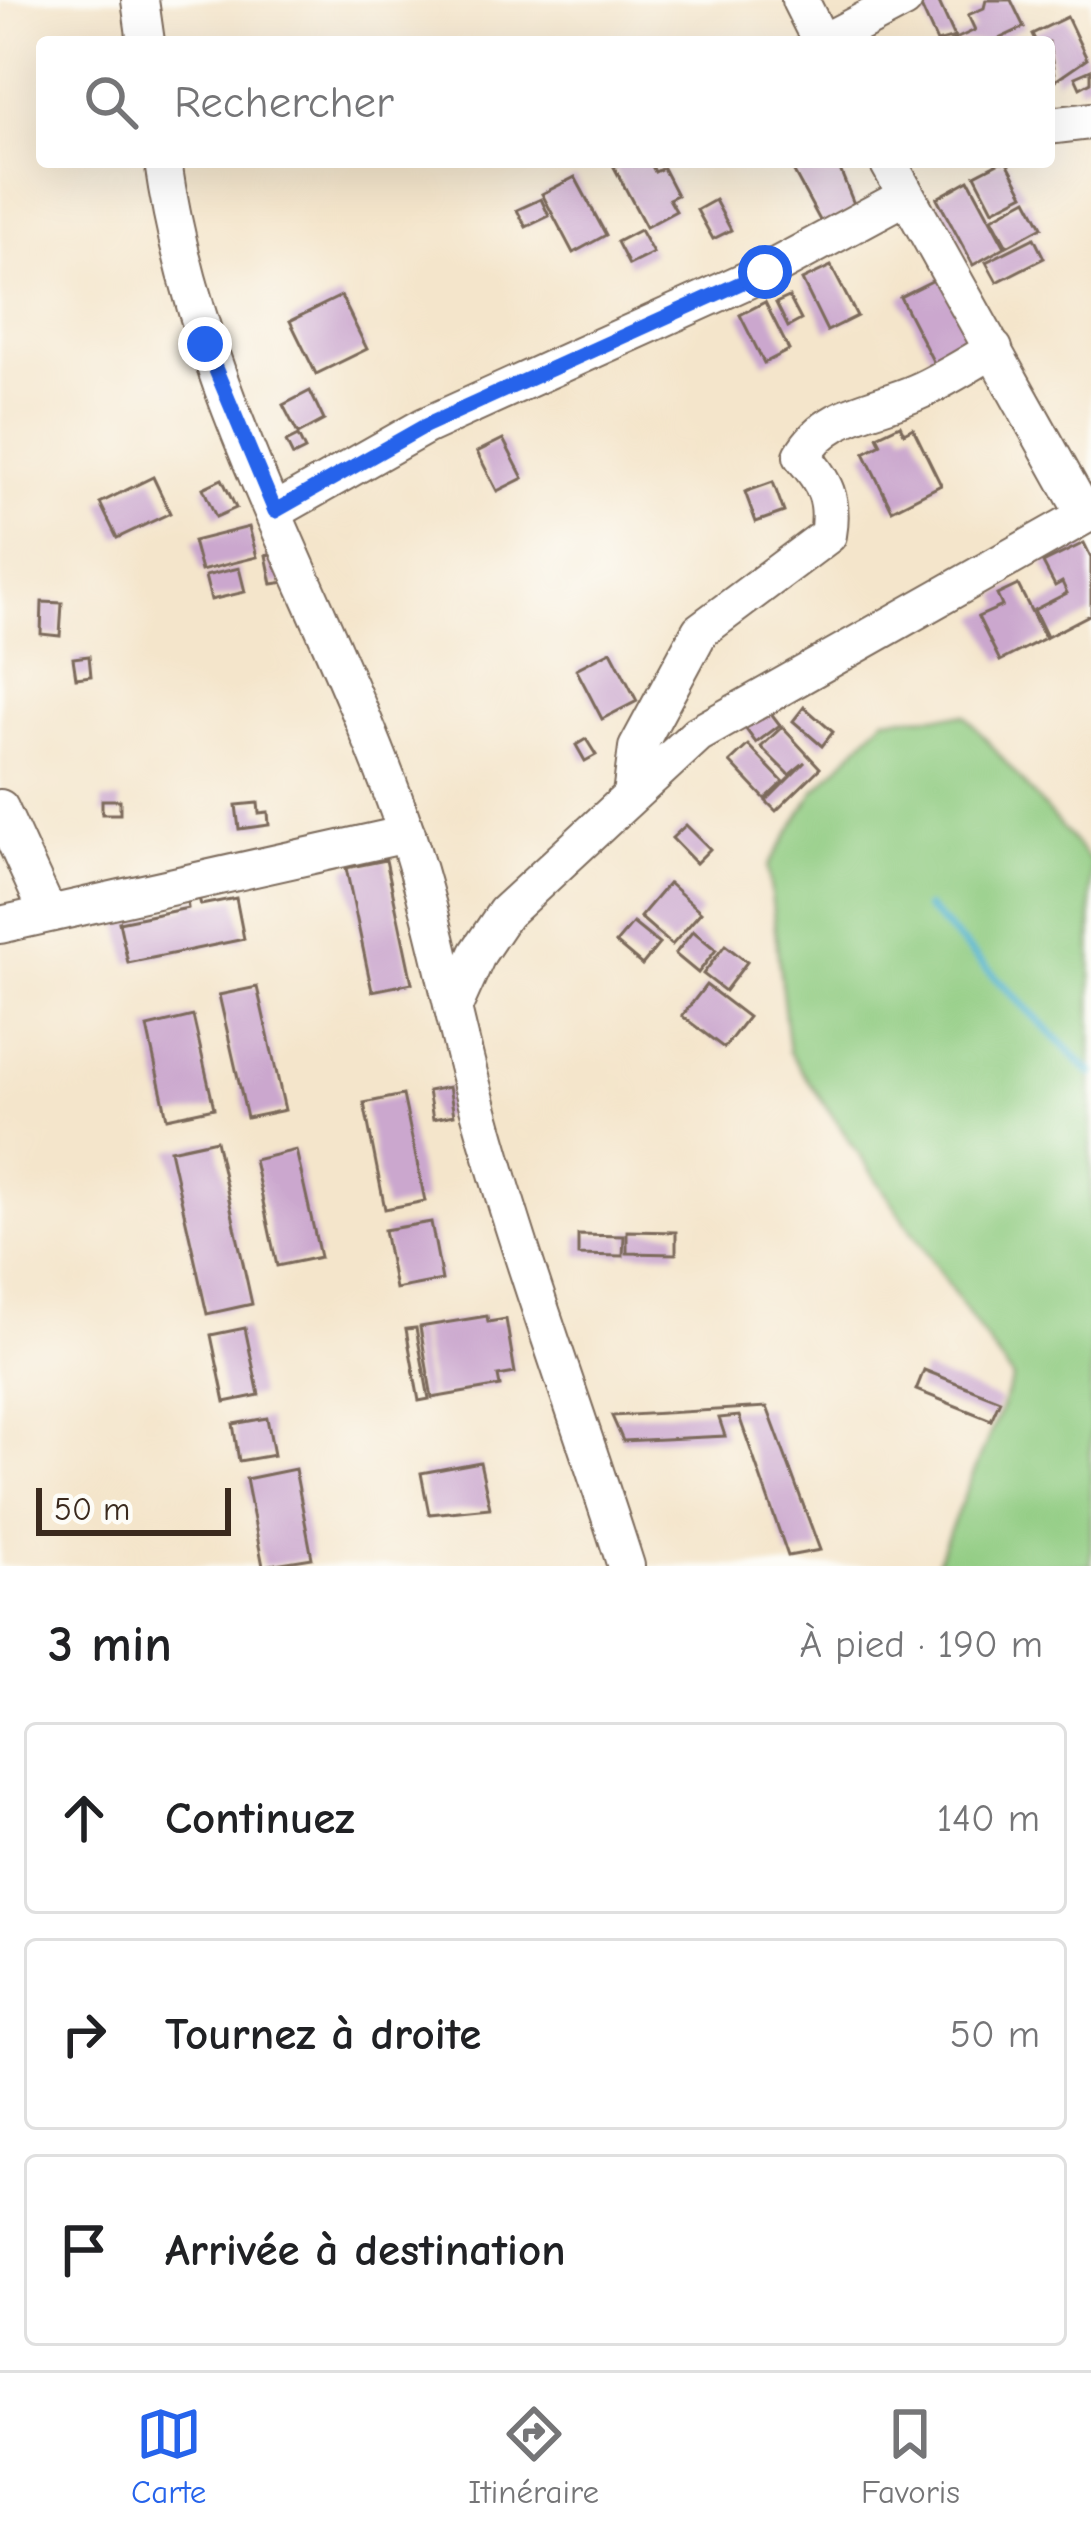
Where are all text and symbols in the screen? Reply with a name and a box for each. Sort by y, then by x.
search box [36,36,1055,168]
icon: search [78,69,144,135]
text: Rechercher [174,76,394,128]
route start [738,245,792,299]
route end [178,317,232,371]
scale bar [36,1482,231,1535]
text: 50 m [54,1490,130,1528]
text: 3 min [48,1615,172,1674]
text: À pied · 190 m [799,1622,1043,1667]
icon: ahead [51,1785,117,1851]
text: Continuez [165,1792,355,1844]
text: 140 m [937,1796,1040,1841]
icon: right [51,2001,117,2067]
text: Tournez à droite [165,2008,481,2060]
text: 50 m [950,2012,1040,2057]
icon: arrive [51,2217,117,2283]
text: Arrivée à destination [165,2224,566,2276]
tab: Carte [131,2401,206,2511]
tab: Itinéraire [468,2401,599,2511]
tab: Favoris [861,2401,960,2511]

